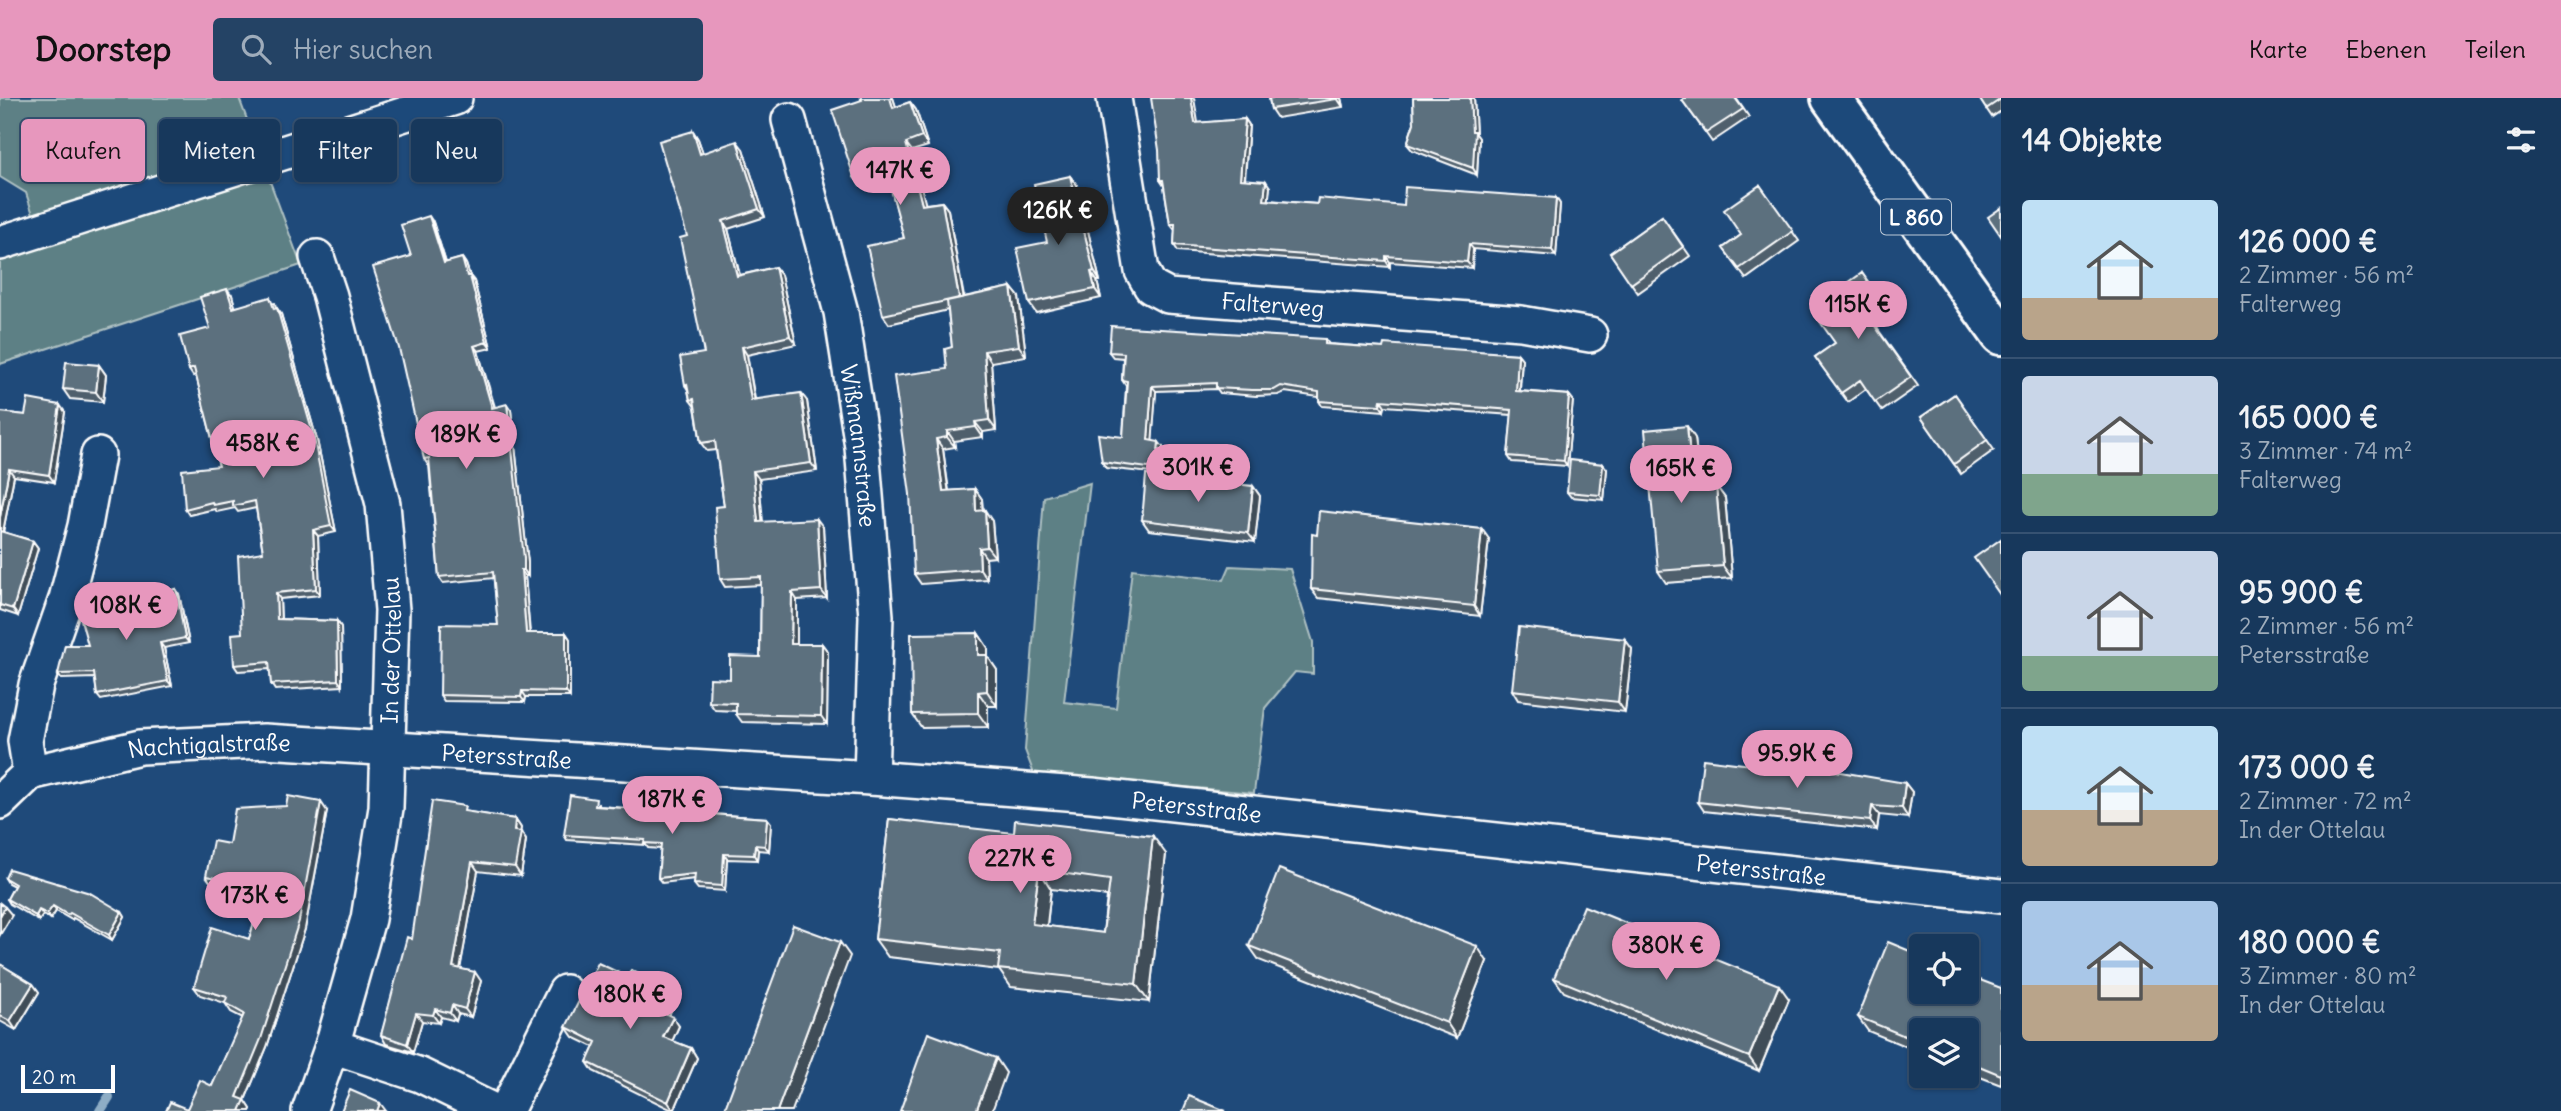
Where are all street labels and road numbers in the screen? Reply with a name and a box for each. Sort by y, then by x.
road number: L 860 [1881,200,1951,234]
street label: Falterweg [1220,286,1325,322]
street label: Wißmannstraße [835,362,883,528]
street label: In der Ottelau [374,576,407,724]
street label: Nachtigalstraße [125,726,291,764]
street label: Petersstraße [441,737,573,774]
street label: Petersstraße [1130,785,1263,828]
street label: Petersstraße [1695,848,1828,891]

